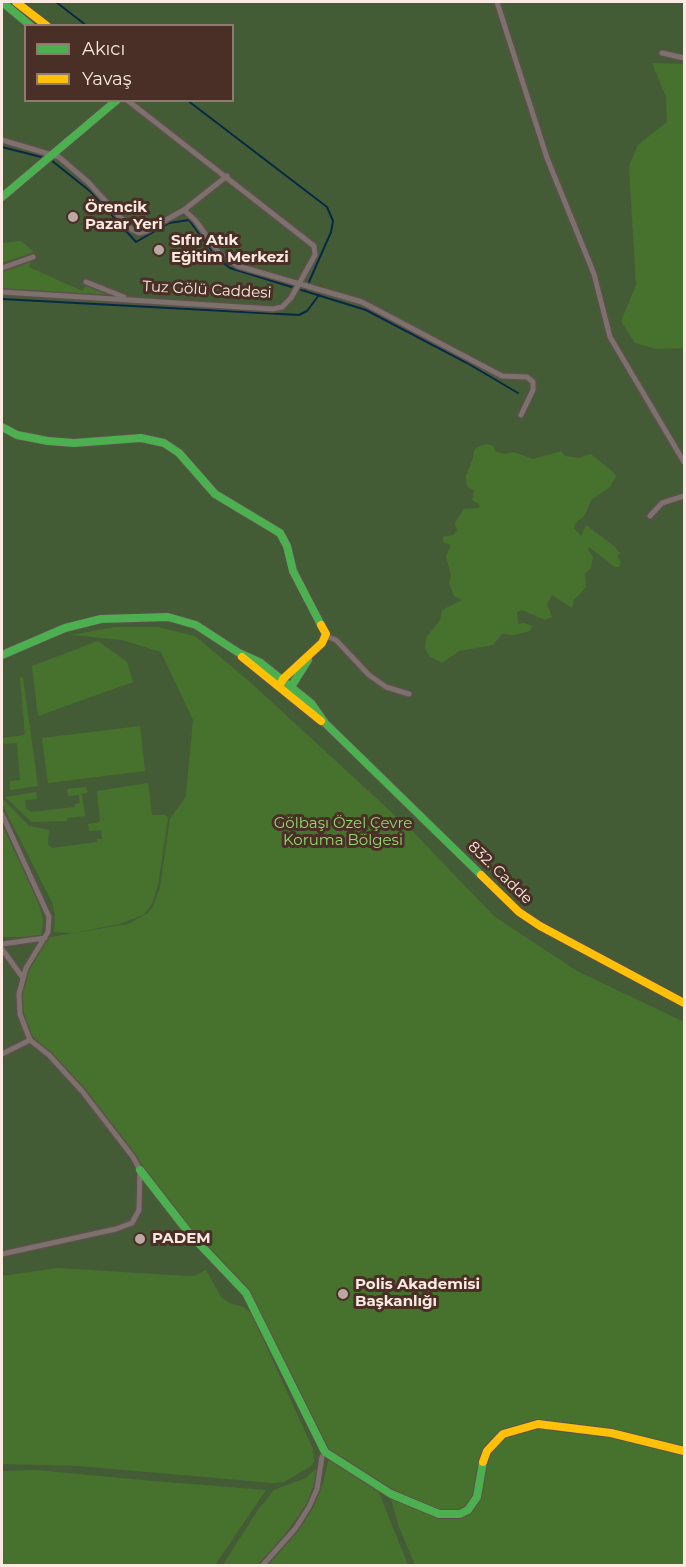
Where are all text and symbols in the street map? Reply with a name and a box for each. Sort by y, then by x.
legend [24,24,234,102]
text: Akıcı [82,38,125,60]
text: Yavaş [82,68,132,90]
place label: Örencik Pazar Yeri [85,199,163,234]
marker: Örencik Pazar Yeri [66,210,80,224]
place label: Sıfır Atık Eğitim Merkezi [171,232,289,267]
marker: Sıfır Atık Eğitim Merkezi [152,243,166,257]
street label: Tuz Gölü Caddesi [142,278,272,302]
park label: Gölbaşı Özel Çevre Koruma Bölgesi [274,815,412,850]
street label: 832. Cadde [464,838,536,908]
place label: PADEM [152,1230,211,1248]
marker: PADEM [133,1232,147,1246]
place label: Polis Akademisi Başkanlığı [355,1276,480,1311]
marker: Polis Akademisi Başkanlığı [336,1287,350,1301]

